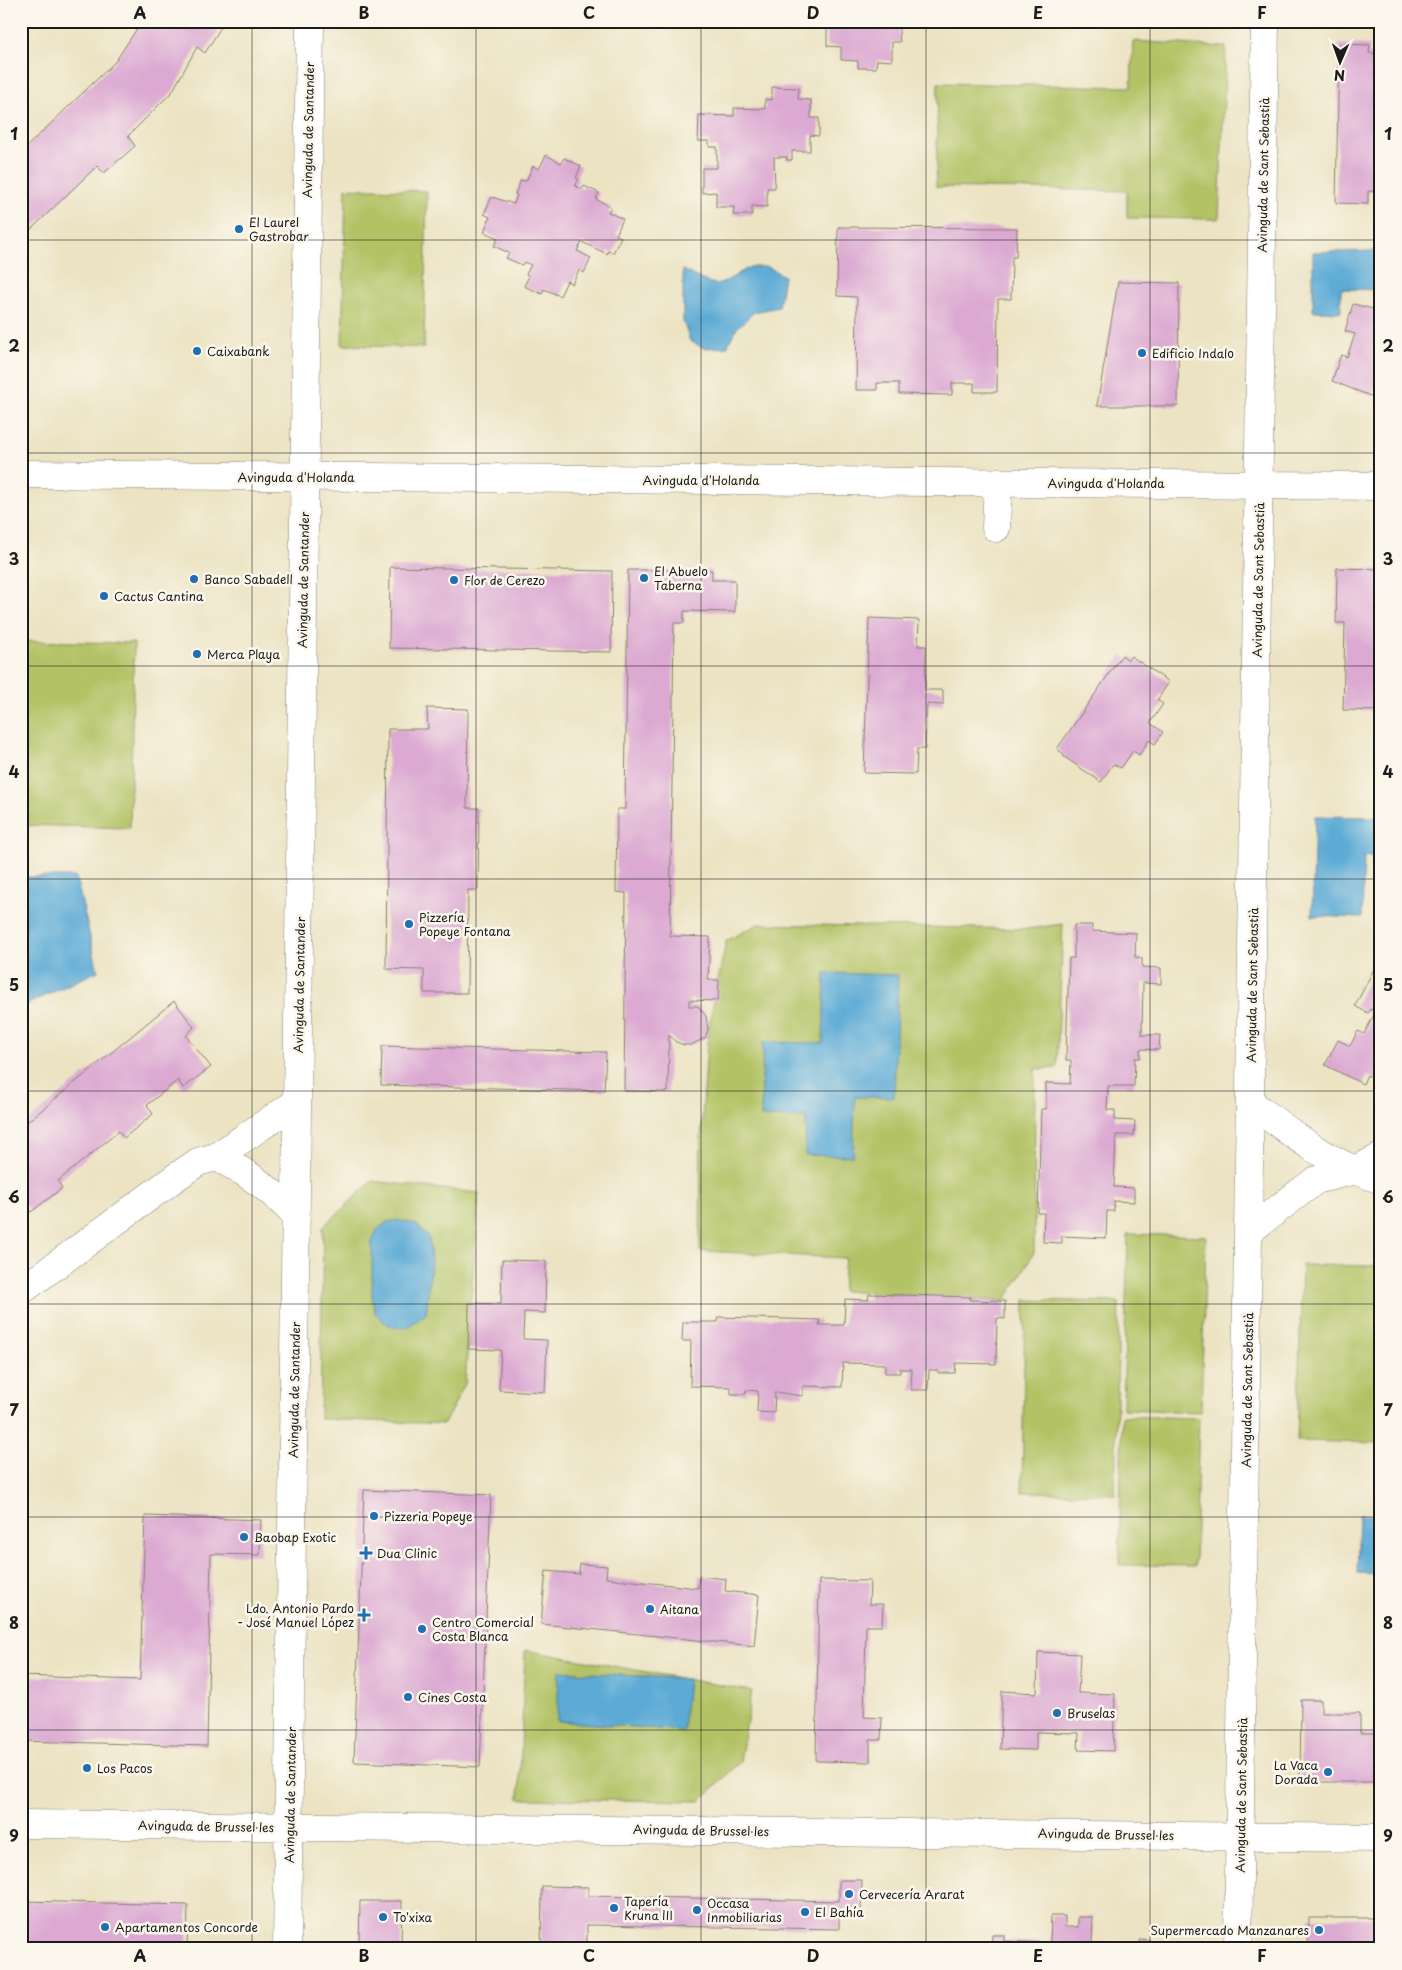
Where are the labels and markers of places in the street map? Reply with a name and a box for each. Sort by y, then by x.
place label: El Laurel Gastrobar [249,213,309,245]
marker: El Laurel Gastrobar [233,223,245,235]
place label: Caixabank [207,342,270,360]
place label: Edificio Indalo [1152,344,1234,362]
marker: Caixabank [191,345,203,357]
marker: Edificio Indalo [1136,347,1148,359]
place label: El Abuelo Taberna [654,562,708,594]
place label: Banco Sabadell [204,570,293,588]
place label: Flor de Cerezo [464,571,545,589]
marker: El Abuelo Taberna [638,572,650,584]
marker: Banco Sabadell [188,573,200,585]
marker: Flor de Cerezo [448,574,460,586]
place label: Cactus Cantina [114,587,204,605]
marker: Cactus Cantina [98,590,110,602]
place label: Merca Playa [207,645,280,663]
marker: Merca Playa [191,648,203,660]
place label: Pizzería Popeye Fontana [419,908,511,940]
marker: Pizzería Popeye Fontana [403,918,415,930]
place label: Pizzeria Popeye [384,1507,473,1525]
marker: Pizzeria Popeye [368,1510,380,1522]
place label: Baobap Exotic [254,1528,337,1546]
marker: Baobap Exotic [238,1531,250,1543]
place label: Dua Clinic [377,1544,437,1562]
marker: Dua Clinic [359,1546,373,1560]
place label: Ldo. Antonio Pardo - José Manuel López [237,1599,354,1631]
place label: Aitana [660,1600,699,1618]
marker: Aitana [644,1603,656,1615]
marker: Ldo. Antonio Pardo - José Manuel López [358,1609,370,1621]
place label: Centro Comercial Costa Blanca [432,1613,534,1645]
marker: Centro Comercial Costa Blanca [416,1623,428,1635]
place label: Cines Costa [418,1688,487,1706]
marker: Cines Costa [402,1691,414,1703]
place label: Bruselas [1067,1704,1116,1722]
marker: Bruselas [1051,1707,1063,1719]
place label: La Vaca Dorada [1274,1756,1318,1788]
place label: Los Pacos [97,1759,153,1777]
marker: Los Pacos [81,1762,93,1774]
marker: La Vaca Dorada [1322,1766,1334,1778]
place label: Cervecería Ararat [859,1885,965,1903]
marker: Cervecería Ararat [843,1888,855,1900]
place label: Tapería Kruna III [624,1892,673,1924]
place label: Occasa Inmobiliarias [707,1894,782,1926]
marker: Tapería Kruna III [608,1902,620,1914]
place label: El Bahía [815,1903,864,1921]
marker: Occasa Inmobiliarias [691,1904,703,1916]
marker: El Bahía [799,1906,811,1918]
place label: To'xixa [393,1908,432,1926]
marker: To'xixa [377,1911,389,1923]
place label: Apartamentos Concorde [115,1918,258,1936]
marker: Apartamentos Concorde [99,1921,111,1933]
place label: Supermercado Manzanares [1150,1921,1310,1939]
marker: Supermercado Manzanares [1313,1924,1325,1936]

